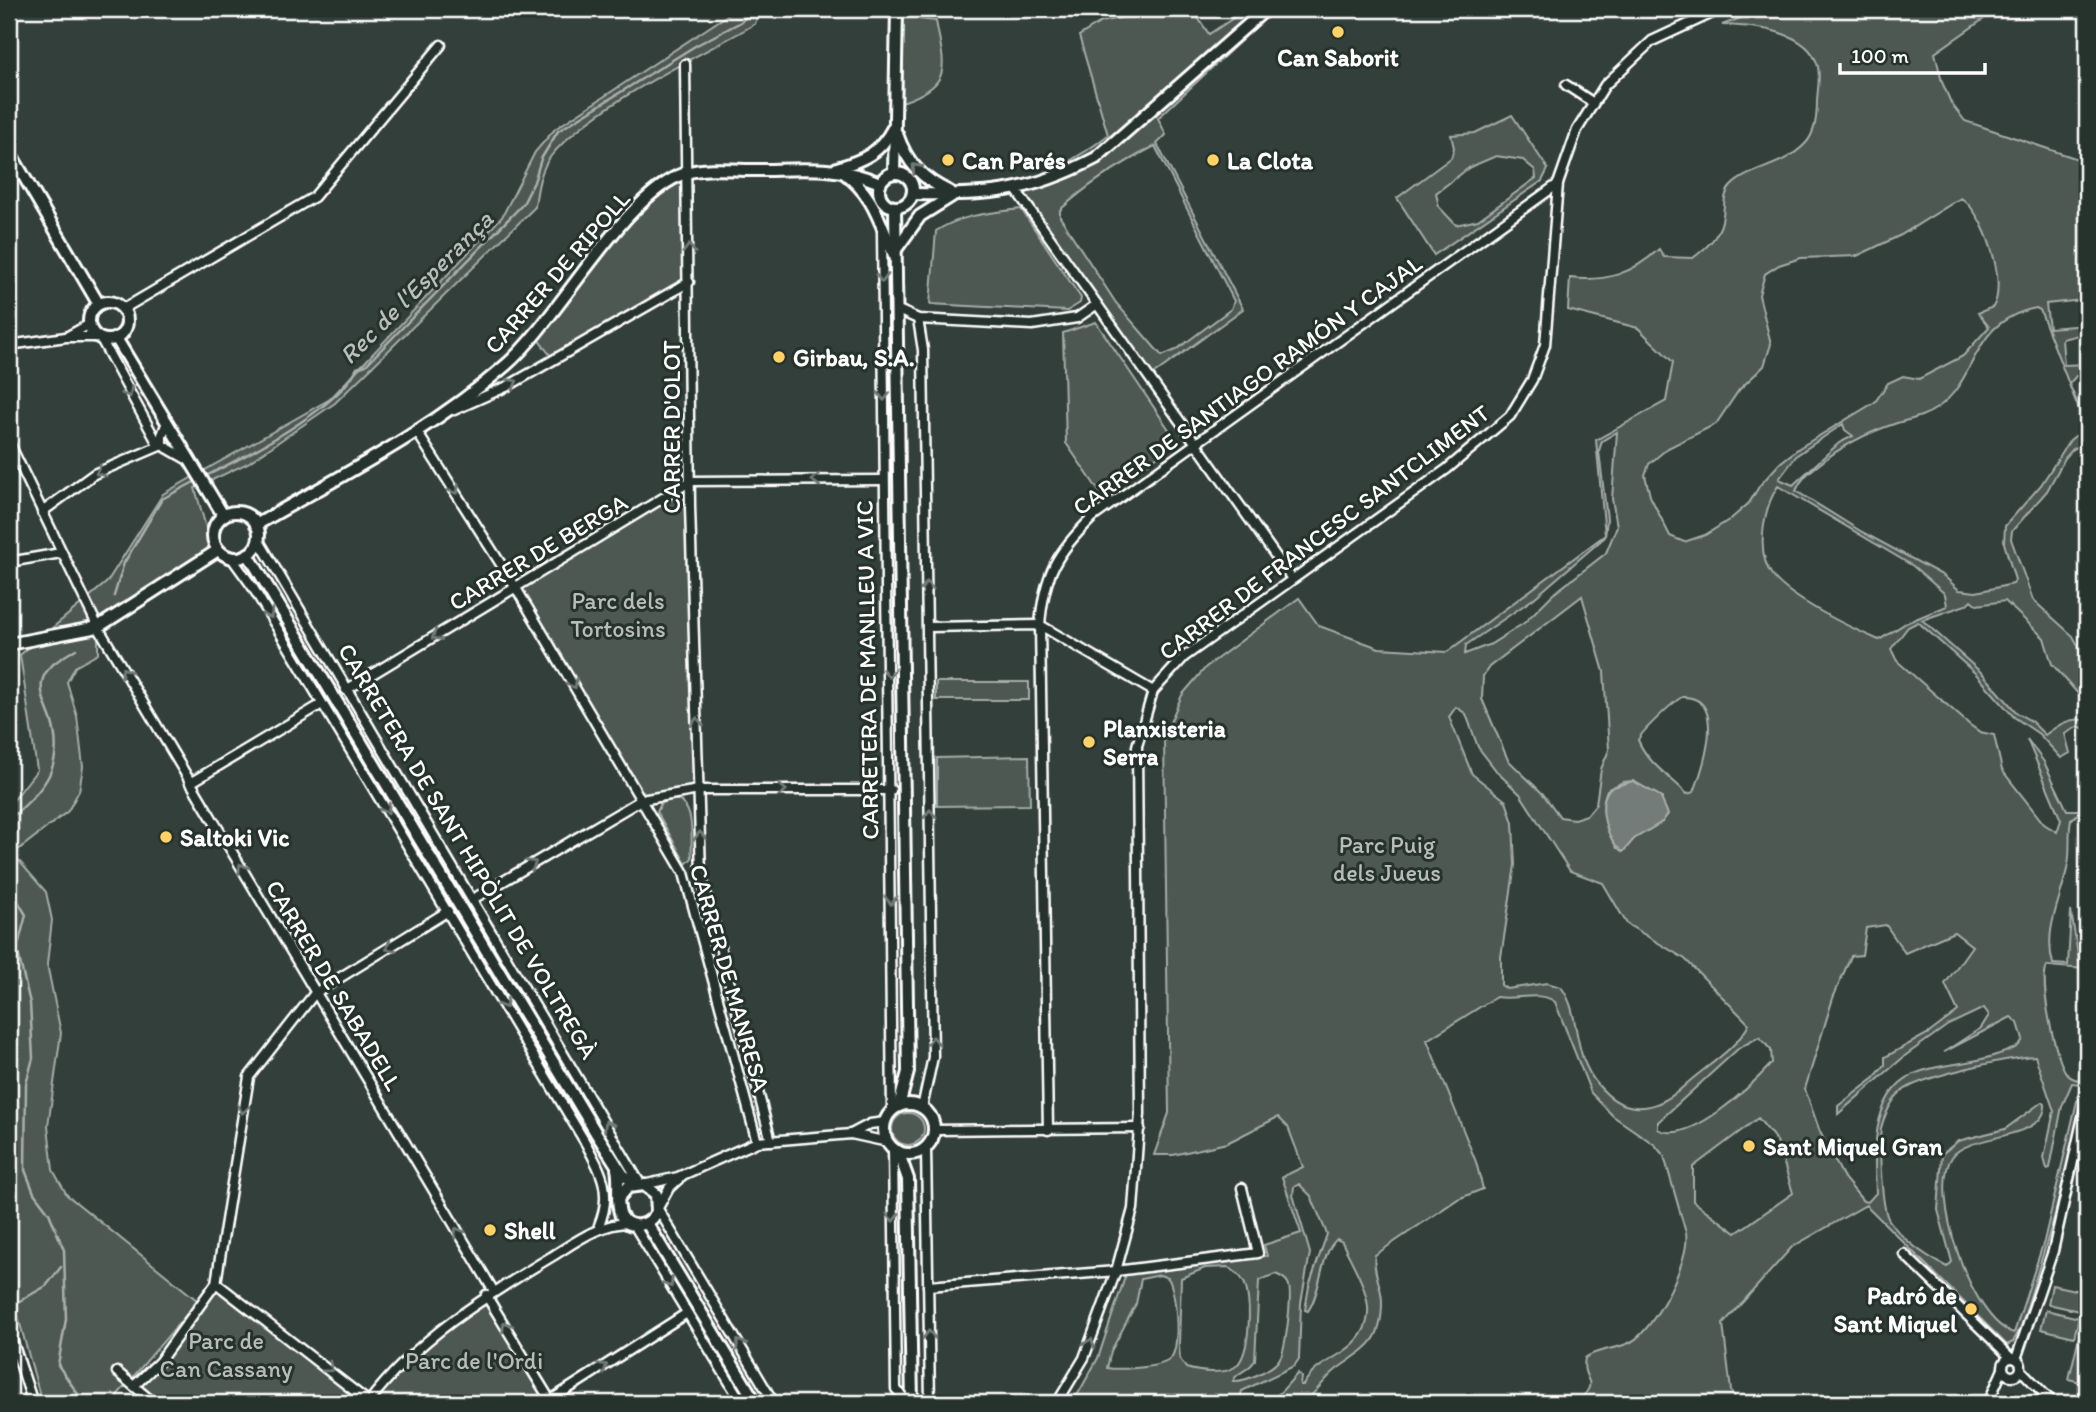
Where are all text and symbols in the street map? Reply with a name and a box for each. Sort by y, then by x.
marker: Can Saborit [1330,24,1346,40]
scale bar [1840,32,1986,76]
place label: Can Saborit [1277,43,1399,72]
text: 100 m [1851,43,1909,68]
place label: Can Parés [962,146,1066,175]
place label: La Clota [1227,146,1313,175]
marker: Can Parés [940,152,956,168]
marker: La Clota [1205,152,1221,168]
one-way arrow [911,163,924,176]
street label: CARRER DE RIPOLL [478,184,636,360]
water label: Rec de l'Esperança [332,203,500,371]
one-way arrow [681,244,697,254]
street label: CARRER DE SANTIAGO RAMÓN Y CAJAL [1067,249,1427,521]
one-way arrow [875,273,890,284]
street label: CARRER D'OLOT [657,340,686,514]
place label: Girbau, S.A. [793,343,915,372]
marker: Girbau, S.A. [771,349,787,365]
one-way arrow [505,378,518,391]
one-way arrow [120,386,133,398]
one-way arrow [876,391,892,402]
street label: CARRER DE FRANCESC SANTCLIMENT [1153,398,1496,666]
one-way arrow [95,464,107,478]
one-way arrow [810,472,821,488]
one-way arrow [446,482,459,495]
street label: CARRER DE BERGA [443,487,633,617]
street label: CARRETERA DE MANLLEU A VIC [850,500,884,840]
one-way arrow [920,580,935,591]
park label: Parc dels Tortosins [570,586,666,643]
one-way arrow [260,607,273,620]
one-way arrow [431,628,444,641]
street label: CARRETERA DE SANT HIPÒLIT DE VOLTREGÀ [332,638,604,1064]
one-way arrow [120,667,133,680]
one-way arrow [881,668,897,678]
one-way arrow [564,677,577,690]
place label: Planxisteria Serra [1103,714,1226,771]
one-way arrow [689,716,704,727]
marker: Planxisteria Serra [1081,734,1097,750]
one-way arrow [777,782,787,798]
one-way arrow [378,802,391,815]
one-way arrow [922,808,938,818]
place label: Saltoki Vic [180,823,289,852]
marker: Saltoki Vic [158,829,174,845]
park label: Parc Puig dels Jueus [1333,830,1441,887]
one-way arrow [692,831,708,841]
one-way arrow [524,860,537,873]
street label: CARRER DE MANRESA [684,861,776,1095]
one-way arrow [237,862,250,875]
street label: CARRER DE SABADELL [260,875,408,1095]
one-way arrow [883,895,899,906]
one-way arrow [385,939,398,952]
one-way arrow [495,997,508,1010]
one-way arrow [925,1035,941,1046]
one-way arrow [237,1103,252,1115]
one-way arrow [603,1120,616,1133]
place label: Sant Miquel Gran [1763,1132,1943,1162]
marker: Sant Miquel Gran [1741,1138,1757,1154]
one-way arrow [886,1211,901,1222]
place label: Shell [504,1216,556,1245]
marker: Shell [482,1222,498,1238]
one-way arrow [454,1226,467,1239]
one-way arrow [661,1276,674,1289]
place label: Padró de Sant Miquel [1834,1281,1957,1339]
marker: Padró de Sant Miquel [1963,1301,1979,1317]
one-way arrow [501,1321,514,1334]
park label: Parc de Can Cassany [160,1326,292,1383]
one-way arrow [921,1329,937,1340]
one-way arrow [1081,1338,1095,1350]
one-way arrow [736,1339,749,1352]
park label: Parc de l'Ordi [405,1346,543,1375]
one-way arrow [321,1360,334,1373]
one-way arrow [596,1362,609,1375]

